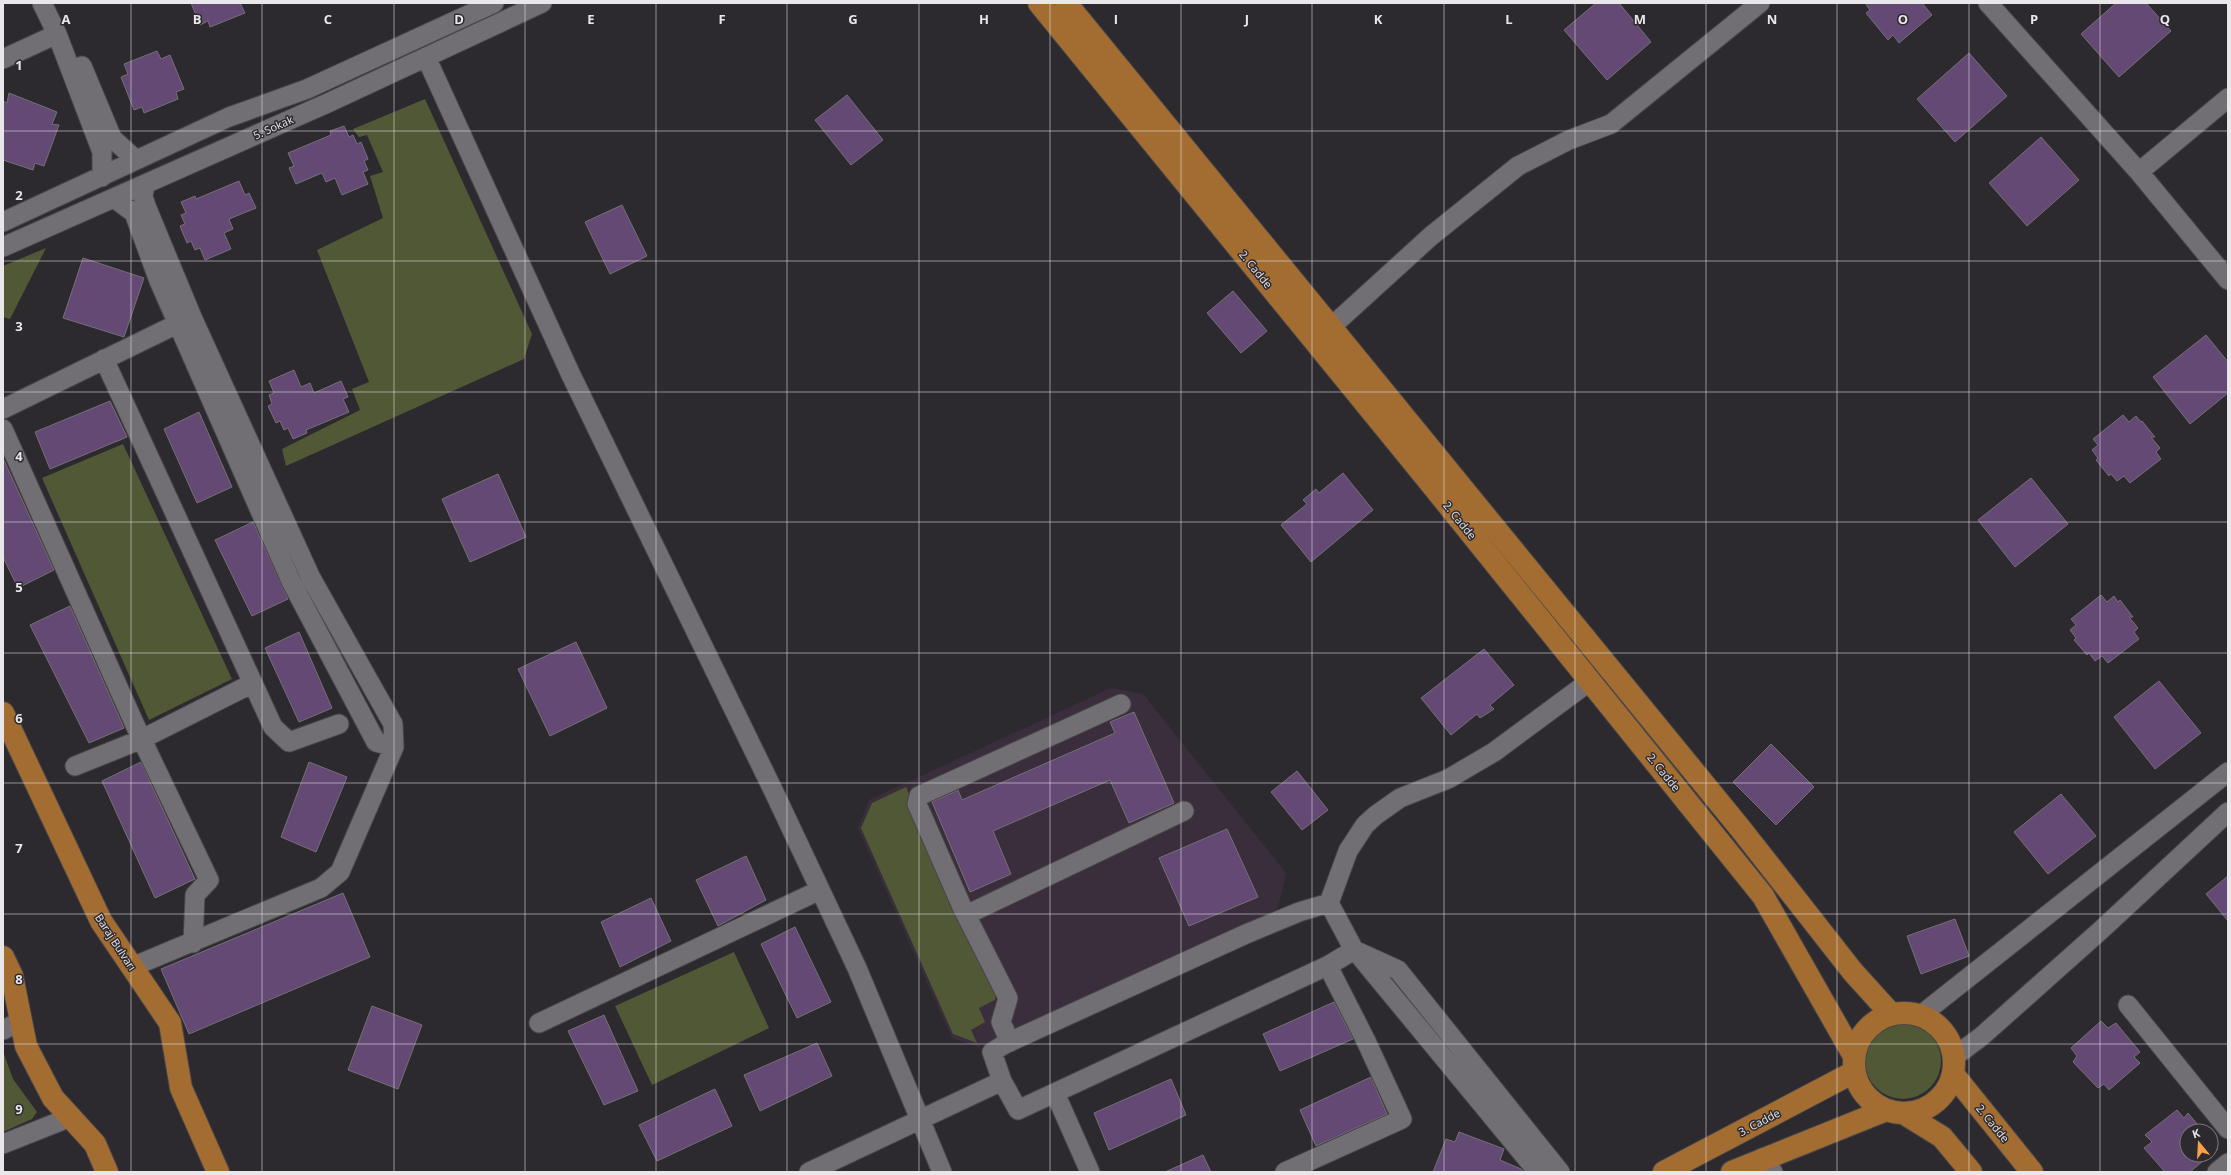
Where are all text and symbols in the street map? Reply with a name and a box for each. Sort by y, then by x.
text: A [62,10,71,28]
text: B [193,10,202,28]
text: C [324,10,332,28]
text: D [454,10,464,28]
text: E [587,10,595,28]
text: F [718,10,726,28]
text: G [848,10,858,28]
text: H [979,10,989,28]
text: I [1114,10,1118,28]
text: J [1244,10,1249,28]
text: K [1374,10,1383,28]
text: L [1505,10,1513,28]
text: M [1634,10,1646,28]
text: N [1767,10,1777,28]
text: O [1898,10,1908,28]
text: P [2030,10,2038,28]
text: Q [2160,10,2170,28]
text: 1 [15,56,23,74]
street label: 5. Sokak [251,111,296,142]
text: 2 [15,186,23,204]
street label: 2. Cadde [1236,247,1276,291]
text: 3 [15,317,23,335]
text: 4 [15,447,23,465]
street label: 2. Cadde [1440,498,1480,542]
text: 5 [15,578,23,596]
text: 6 [15,709,23,727]
street label: 2. Cadde [1644,750,1684,794]
text: 7 [15,839,23,857]
street label: Baraj Bulvarı [92,911,140,973]
text: 8 [15,970,23,988]
text: 9 [15,1100,23,1118]
street label: 2. Cadde [1973,1101,2013,1145]
street label: 3. Cadde [1736,1105,1782,1139]
north arrow [2179,1123,2219,1163]
text: K [2190,1125,2202,1141]

